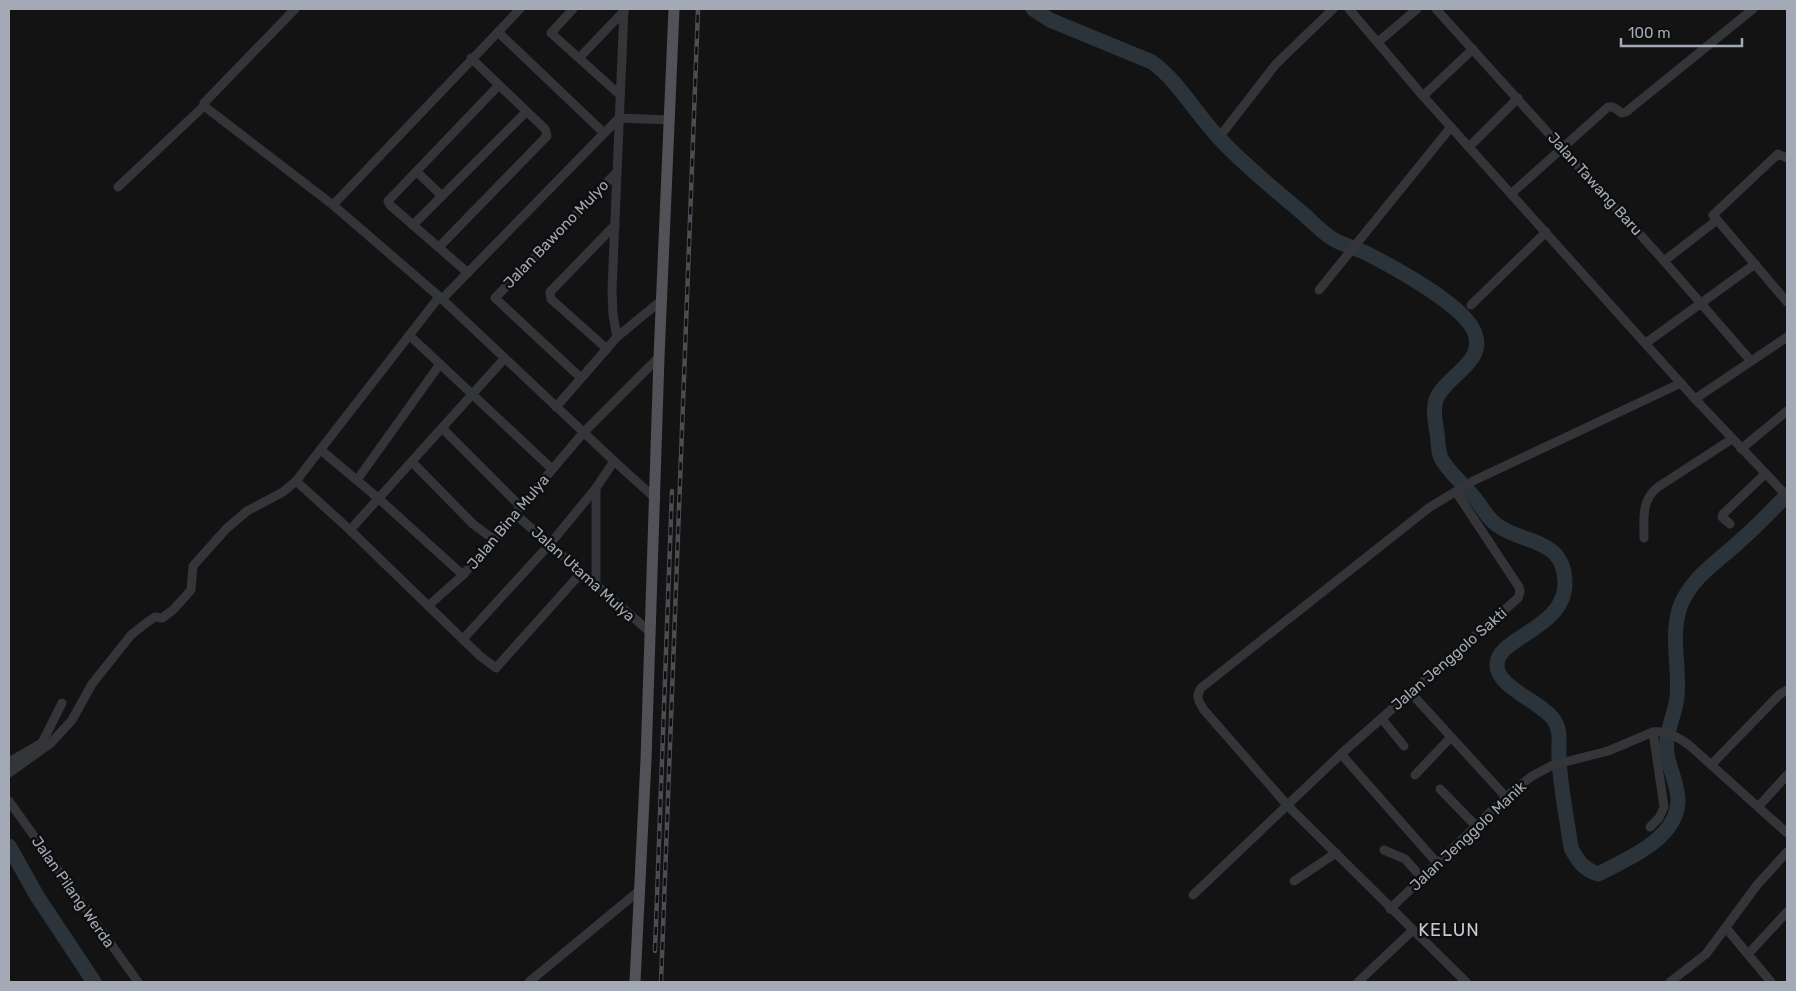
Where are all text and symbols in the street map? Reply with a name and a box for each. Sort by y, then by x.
scale bar [1621,15,1742,47]
text: 100 m [1628,24,1670,42]
street label: Jalan Tawang Baru [1544,129,1646,239]
street label: Jalan Bawono Mulyo [500,176,612,292]
street label: Jalan Bina Mulya [463,471,553,573]
street label: Jalan Utama Mulya [527,523,639,625]
street label: Jalan Jenggolo Sakti [1388,604,1510,714]
street label: Jalan Jenggolo Manik [1406,777,1530,895]
street label: Jalan Pilang Werda [28,833,118,951]
district label: KELUN [1418,919,1480,941]

